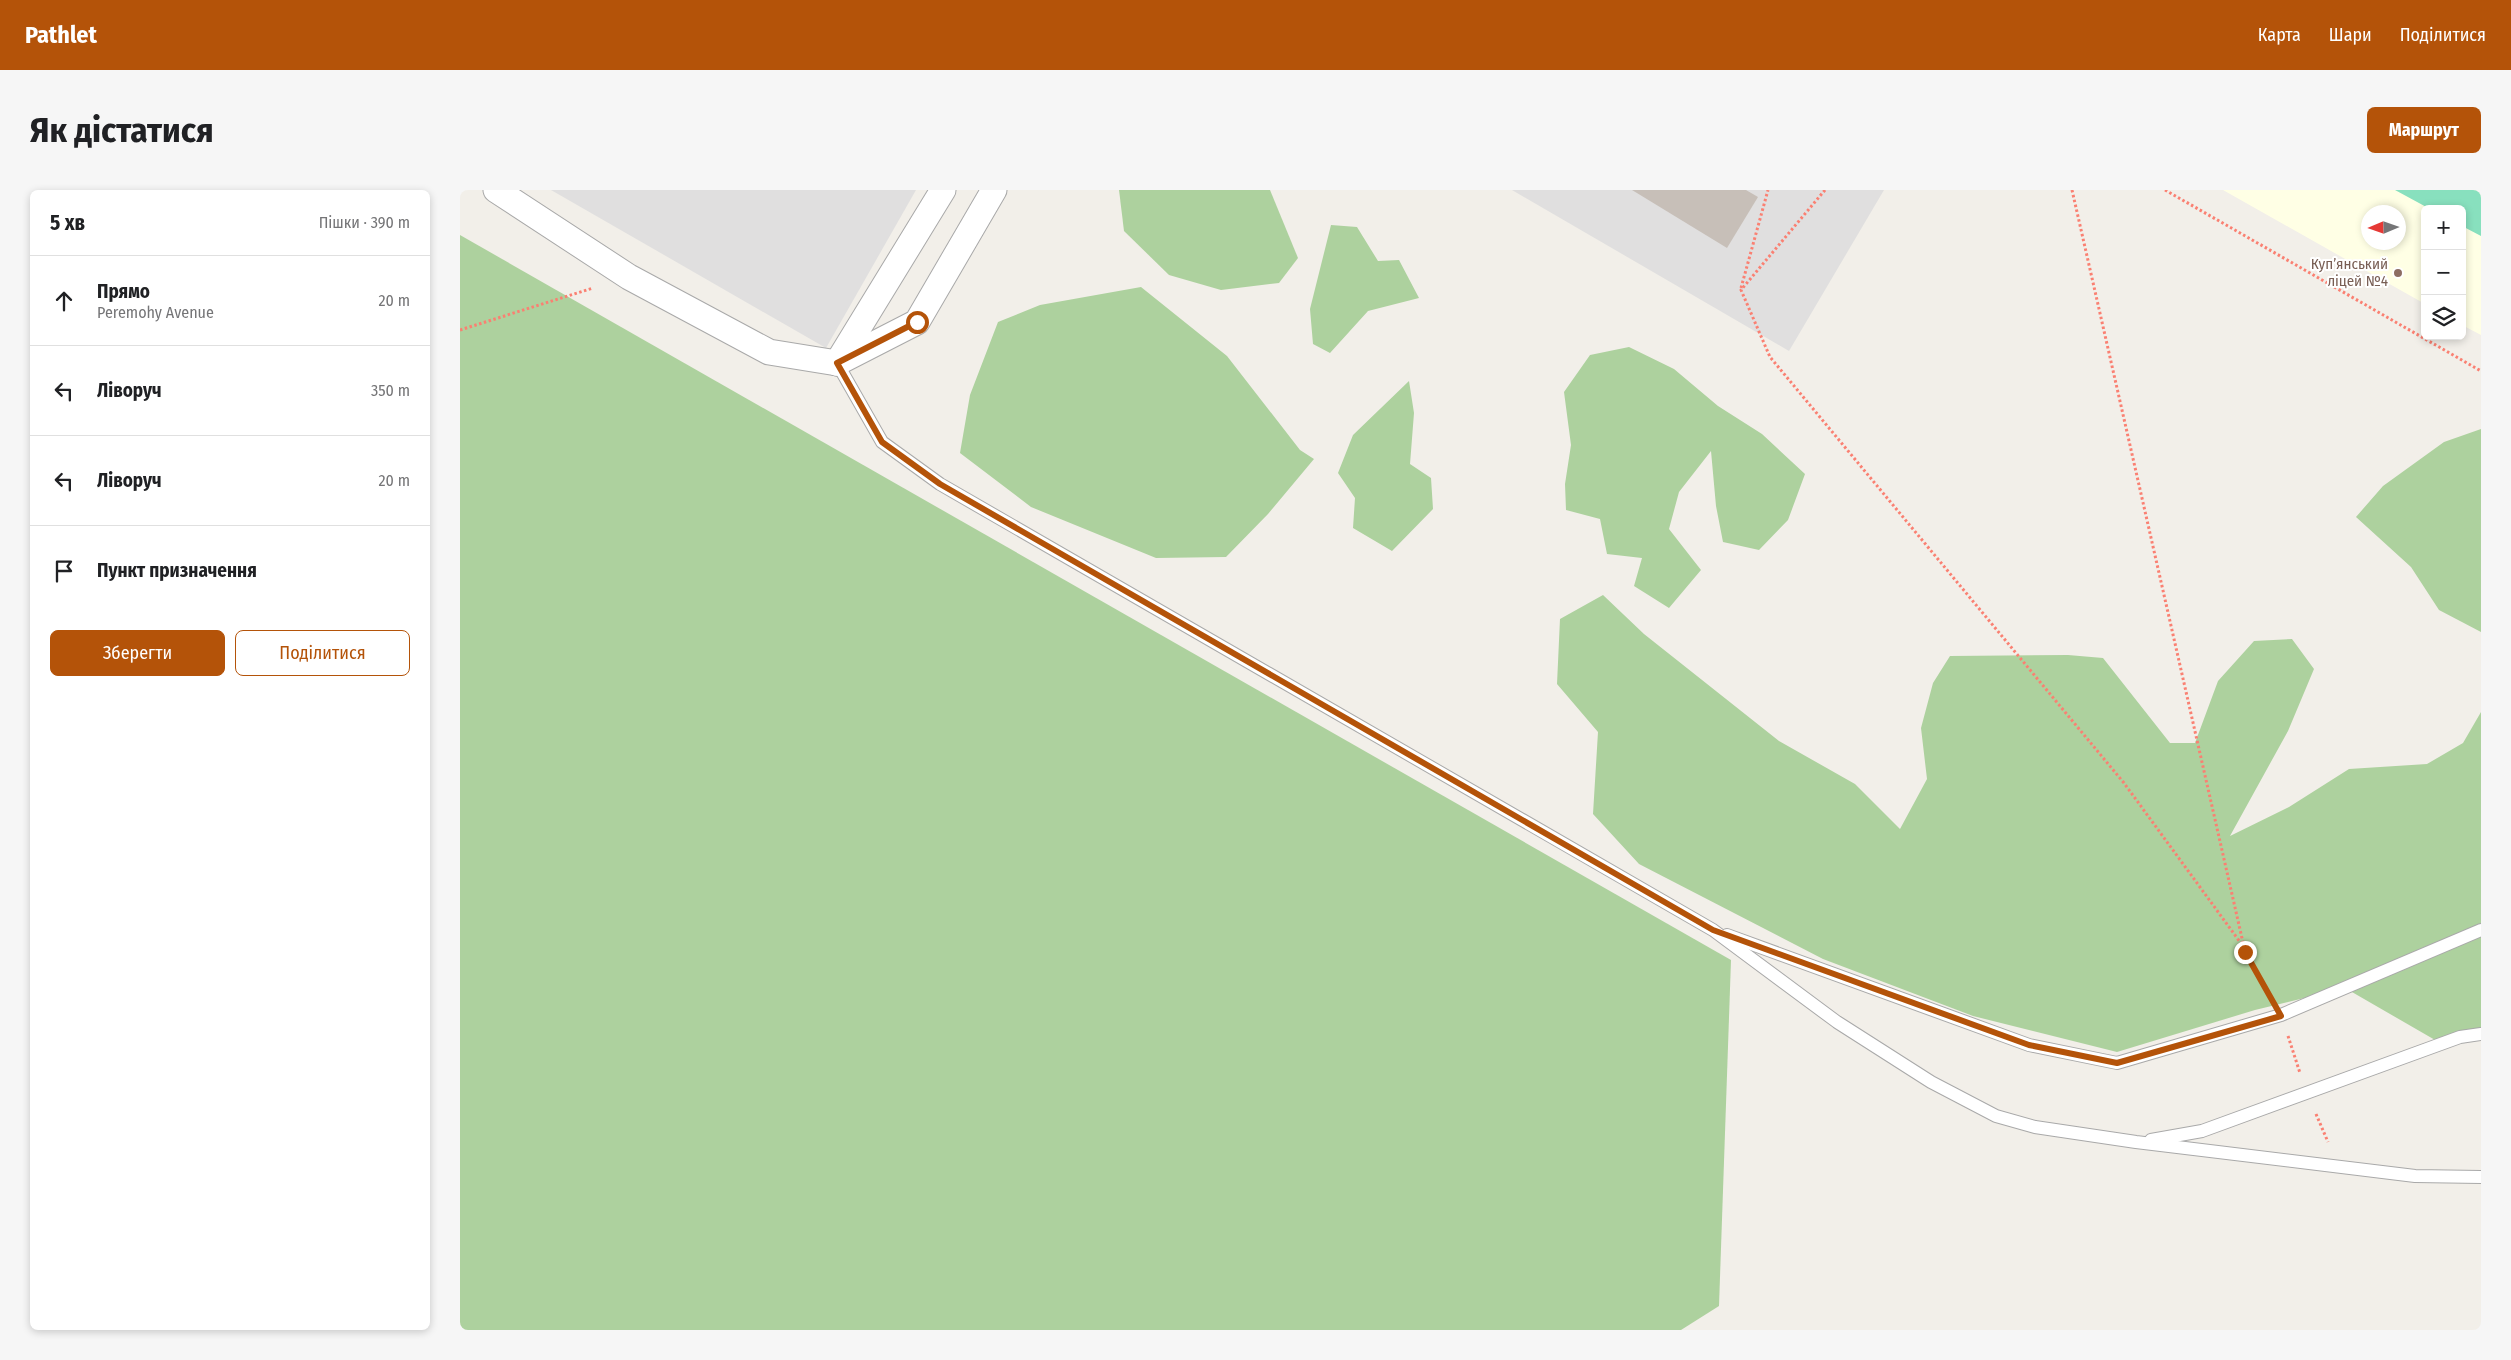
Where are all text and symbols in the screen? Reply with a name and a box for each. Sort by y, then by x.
text: Pathlet [25,21,97,49]
text: Карта [2258,24,2301,46]
text: Шари [2329,24,2372,46]
text: Поділитися [2400,24,2486,46]
button: Маршрут [2367,107,2481,153]
text: Як дістатися [30,109,214,151]
north arrow [2361,205,2406,250]
map controls [2421,205,2466,340]
button: + [2421,205,2466,250]
text: 5 хв [50,210,85,236]
text: Пішки · 390 m [319,213,410,232]
button: − [2421,250,2466,295]
place label: Куп’янський ліцей №4 [2311,255,2388,290]
marker: Куп’янський ліцей №4 [2392,267,2404,279]
text: Прямо [97,280,150,303]
icon: ahead [50,287,78,315]
text: 20 m [379,291,410,310]
button: layers [2421,295,2466,340]
text: Peremohy Avenue [97,303,214,322]
route start [906,311,929,334]
icon: left [50,377,78,405]
text: Ліворуч [97,379,162,402]
text: 350 m [371,381,410,400]
icon: left [50,467,78,495]
text: Ліворуч [97,469,162,492]
text: 20 m [379,471,410,490]
icon: arrive [50,557,78,585]
text: Пункт призначення [97,559,257,582]
button: Зберегти [50,630,225,676]
button: Поділитися [235,630,410,676]
route end [2234,941,2257,964]

